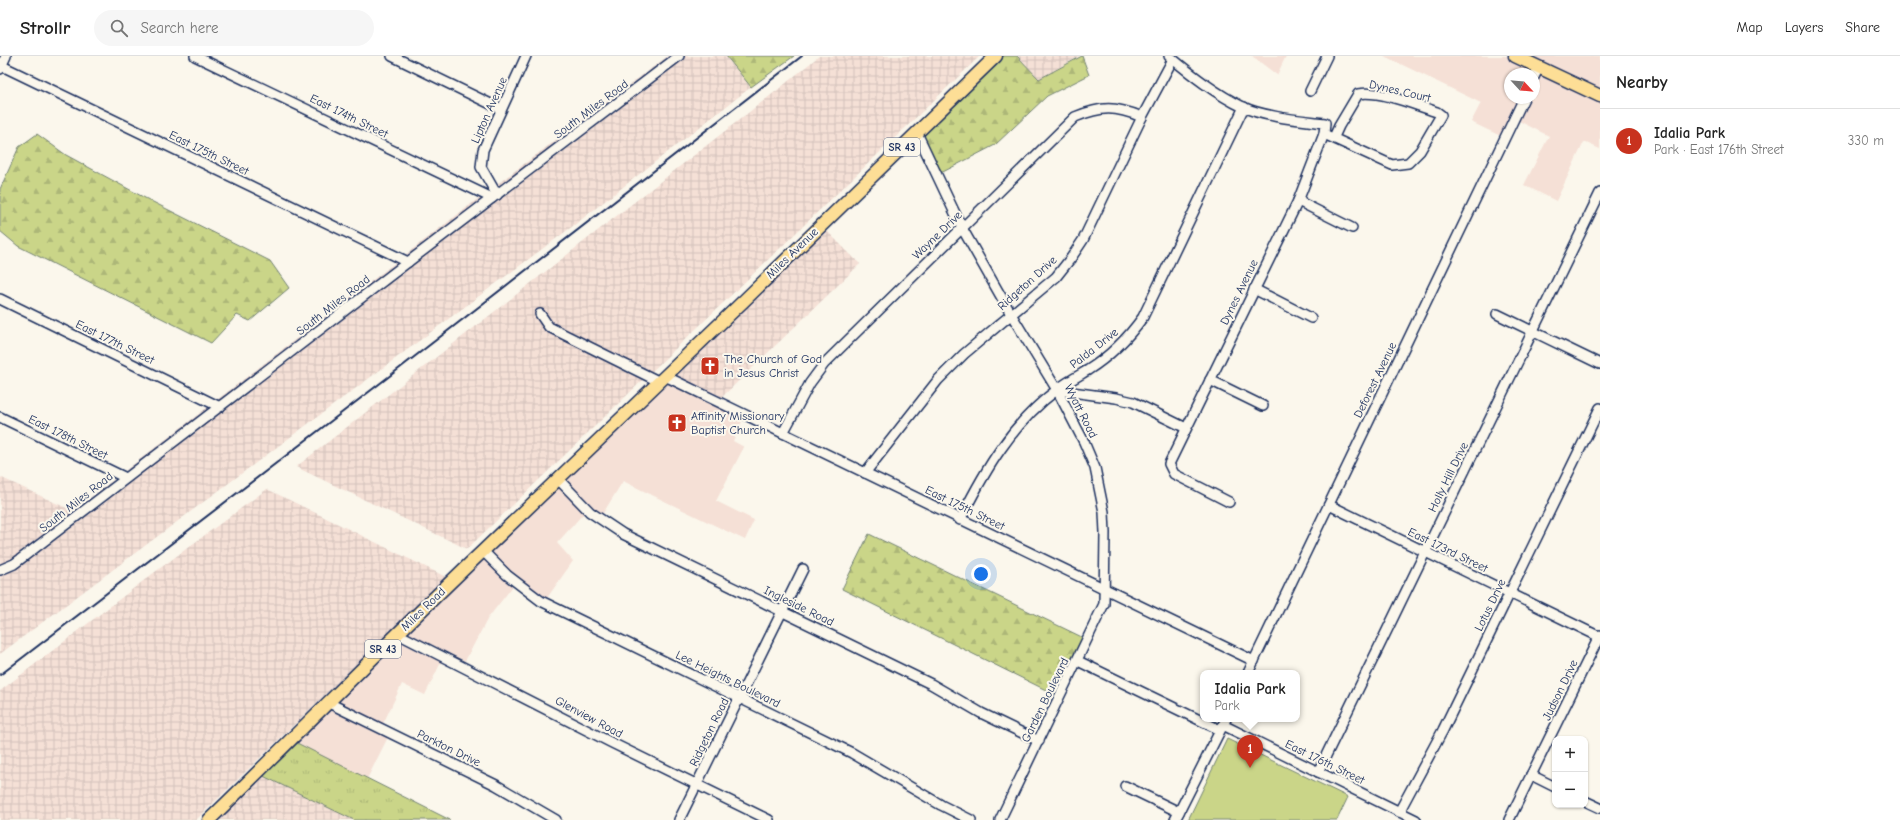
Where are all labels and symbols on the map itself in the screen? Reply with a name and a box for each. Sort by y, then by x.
north arrow [1504,68,1540,104]
street label: Lipton Avenue [468,74,510,146]
street label: South Miles Road [551,77,631,141]
street label: Dynes Court [1368,77,1433,105]
street label: East 174th Street [308,91,391,141]
street label: East 175th Street [167,128,252,179]
road number: SR 43 [884,138,920,156]
street label: Wayne Drive [909,208,965,262]
street label: Miles Avenue [763,225,821,281]
street label: Ridgeton Drive [995,253,1059,313]
street label: Dynes Avenue [1217,257,1261,327]
street label: South Miles Road [294,272,372,338]
street label: East 177th Street [73,317,157,367]
street label: Palda Drive [1067,325,1121,371]
street label: Deforest Avenue [1351,340,1399,420]
place label: The Church of God in Jesus Christ [724,352,822,380]
church icon: The Church of God in Jesus Christ [699,355,721,377]
street label: Wyatt Road [1061,382,1101,440]
place label: Affinity Missionary Baptist Church [691,409,785,437]
street label: East 178th Street [26,412,110,462]
church icon: Affinity Missionary Baptist Church [666,412,688,434]
street label: Holly Hill Drive [1425,440,1471,514]
street label: South Miles Road [37,469,115,535]
street label: East 175th Street [923,483,1008,534]
street label: East 173rd Street [1406,525,1491,576]
your location [971,564,991,584]
street label: Lotus Drive [1471,577,1509,633]
street label: Ingleside Road [762,583,836,629]
street label: Miles Road [398,584,448,634]
road number: SR 43 [365,640,401,658]
street label: Lee Heights Boulevard [673,648,783,710]
street label: Garden Boulevard [1018,655,1072,745]
street label: Judson Drive [1539,657,1581,723]
street label: Glenview Road [553,693,625,741]
street label: Ridgeton Road [686,695,732,769]
street label: Parkton Drive [415,727,483,769]
pin: 1 [1237,735,1263,768]
street label: East 176th Street [1283,737,1368,788]

